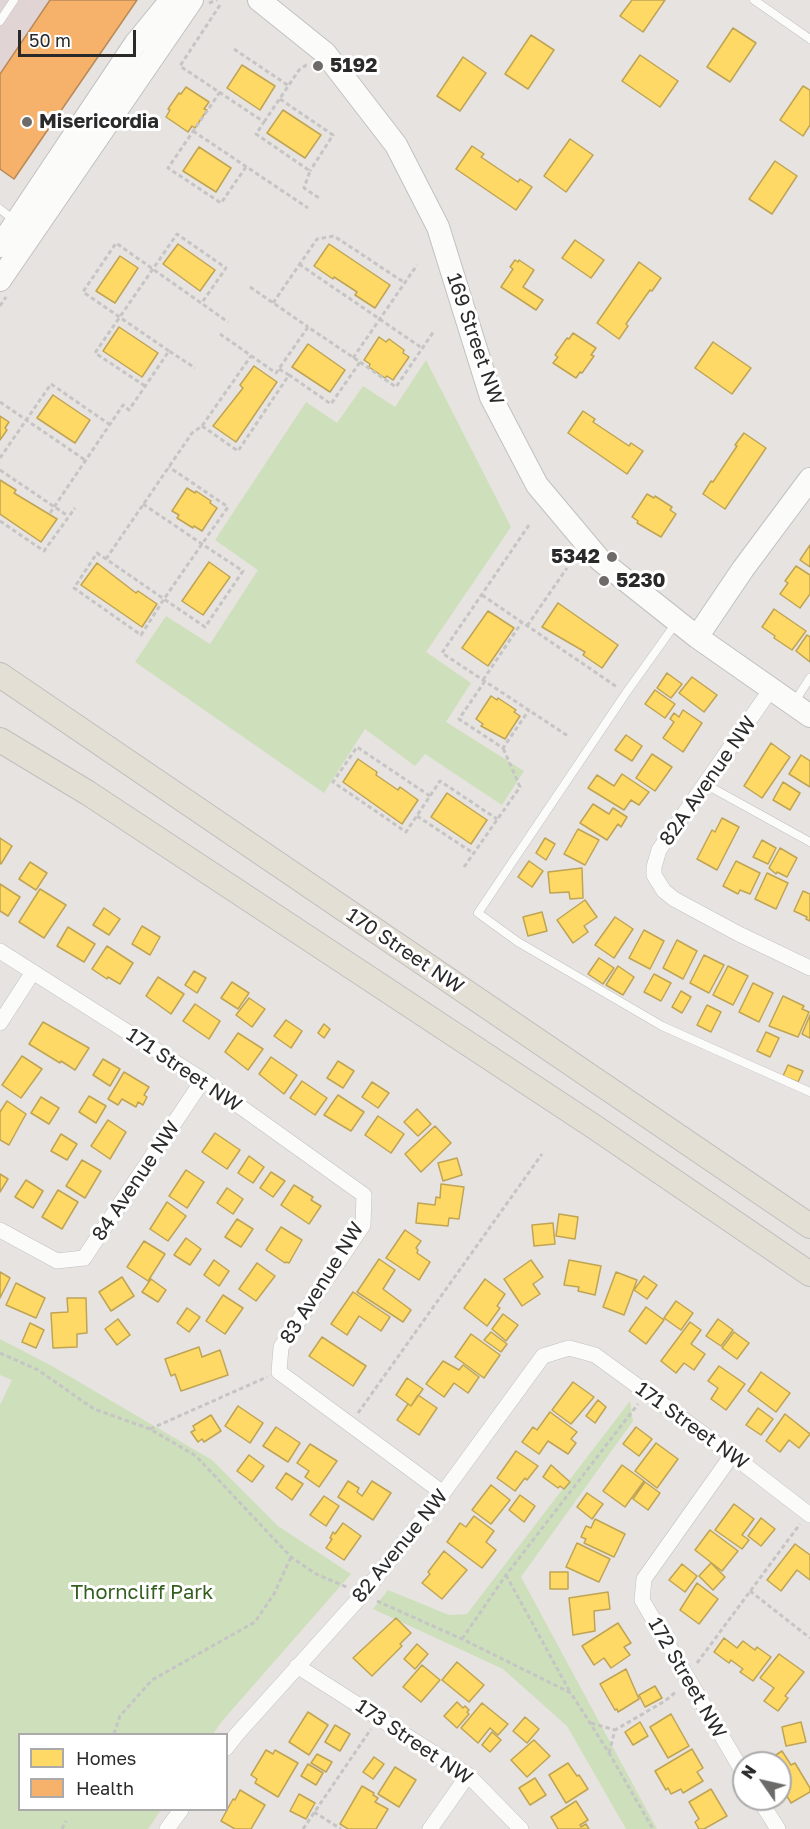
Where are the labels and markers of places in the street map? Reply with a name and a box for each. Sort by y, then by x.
place label: 5192 [330,54,377,78]
marker: 5192 [311,59,325,73]
place label: Misericordia [39,110,159,134]
marker: Misericordia [20,115,34,129]
place label: 5342 [551,545,600,569]
marker: 5342 [605,550,619,564]
place label: 5230 [616,569,666,593]
marker: 5230 [597,574,611,588]

